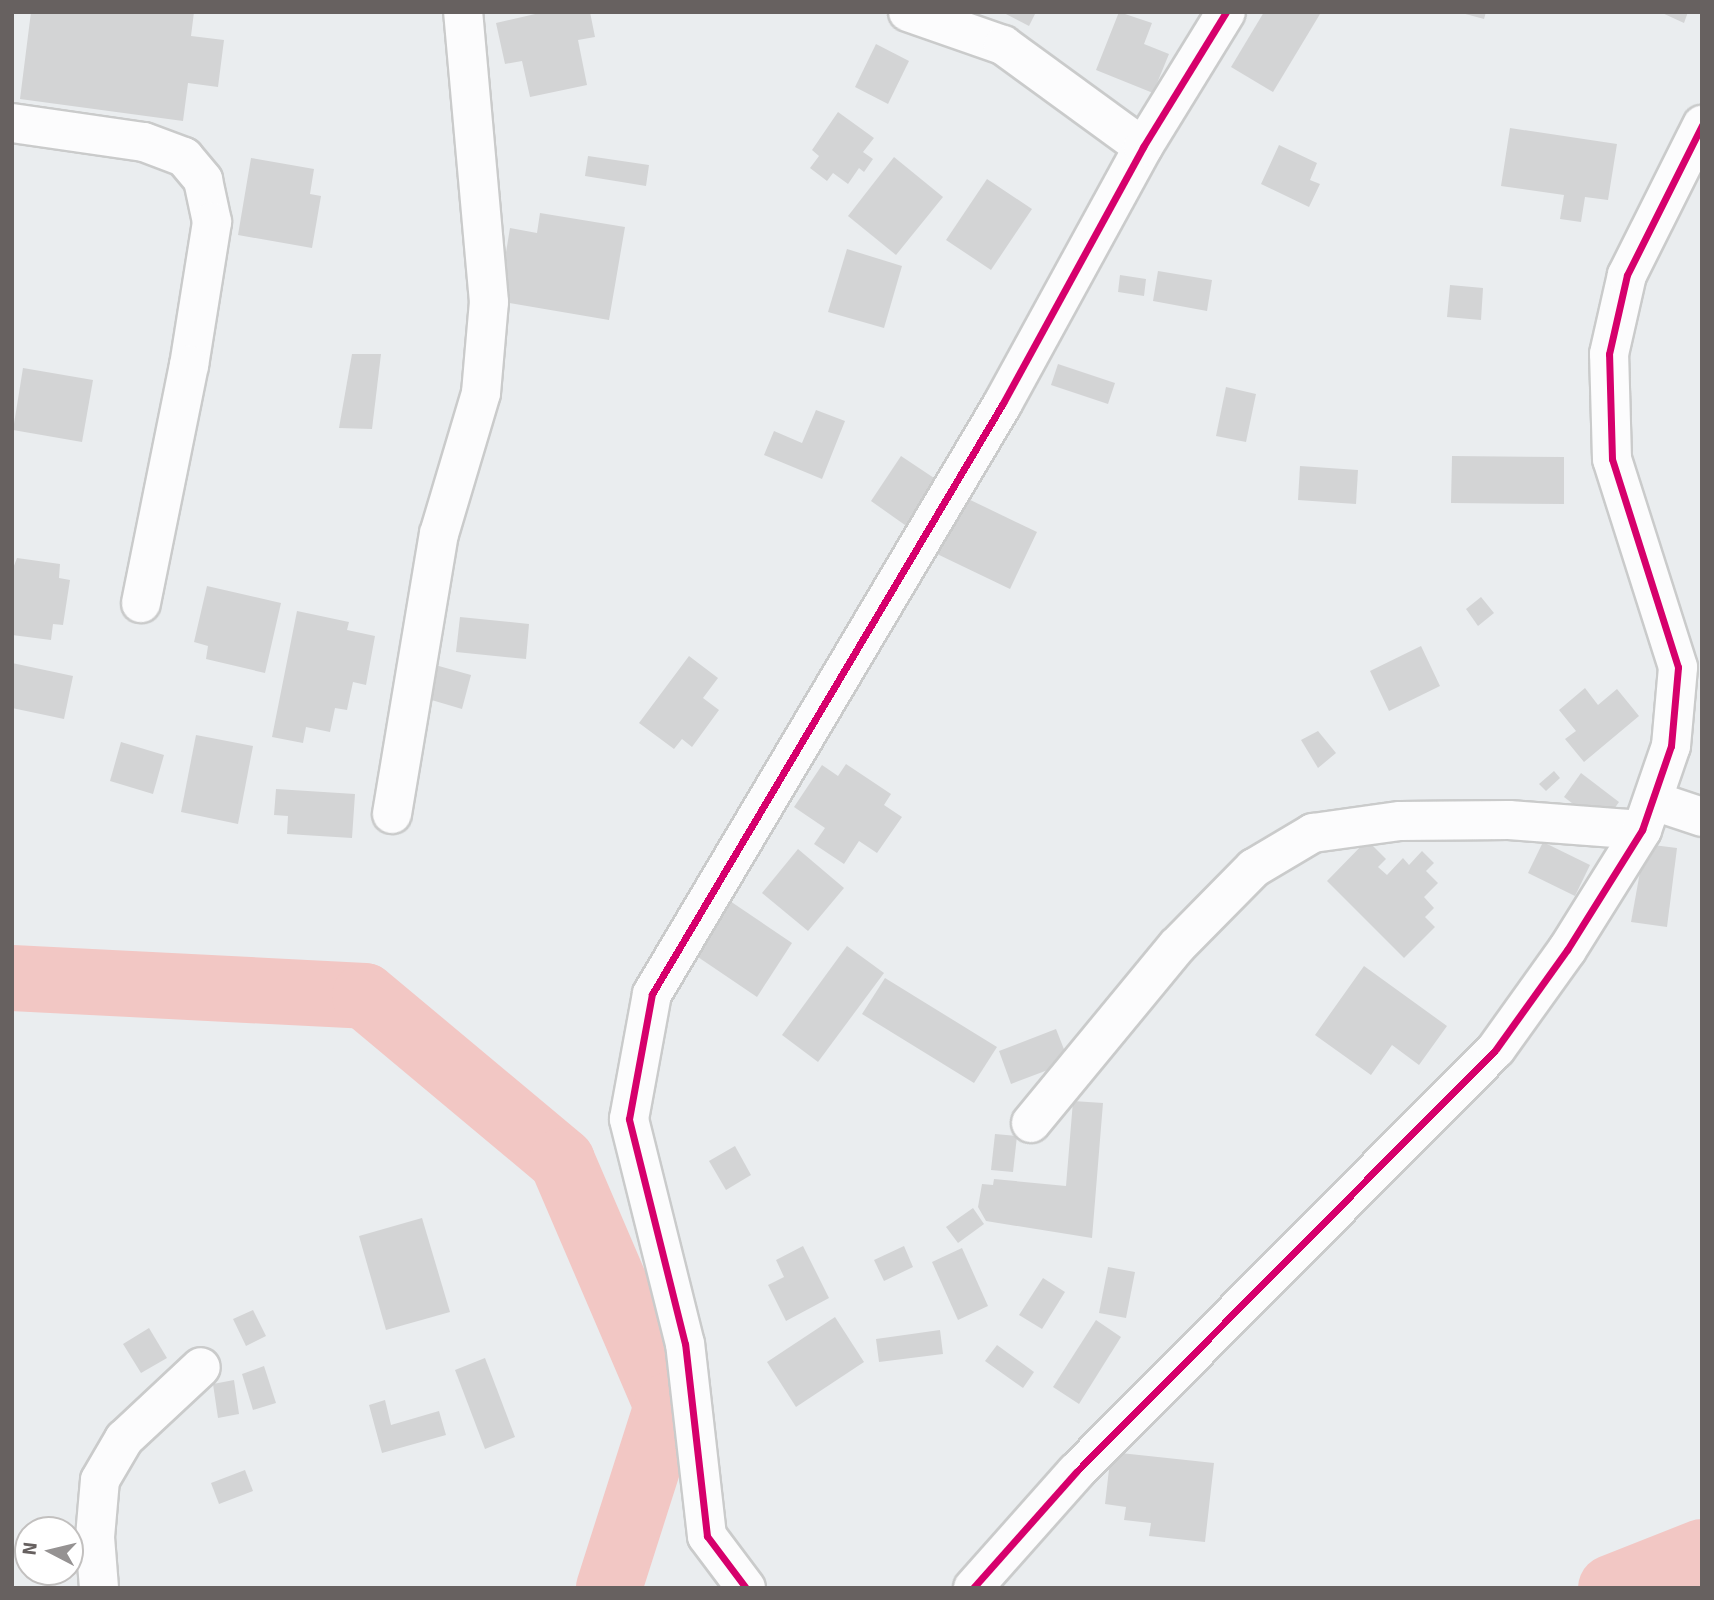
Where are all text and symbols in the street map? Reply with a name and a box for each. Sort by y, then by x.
north arrow [14,1516,84,1586]
text: N [17,1541,43,1557]

